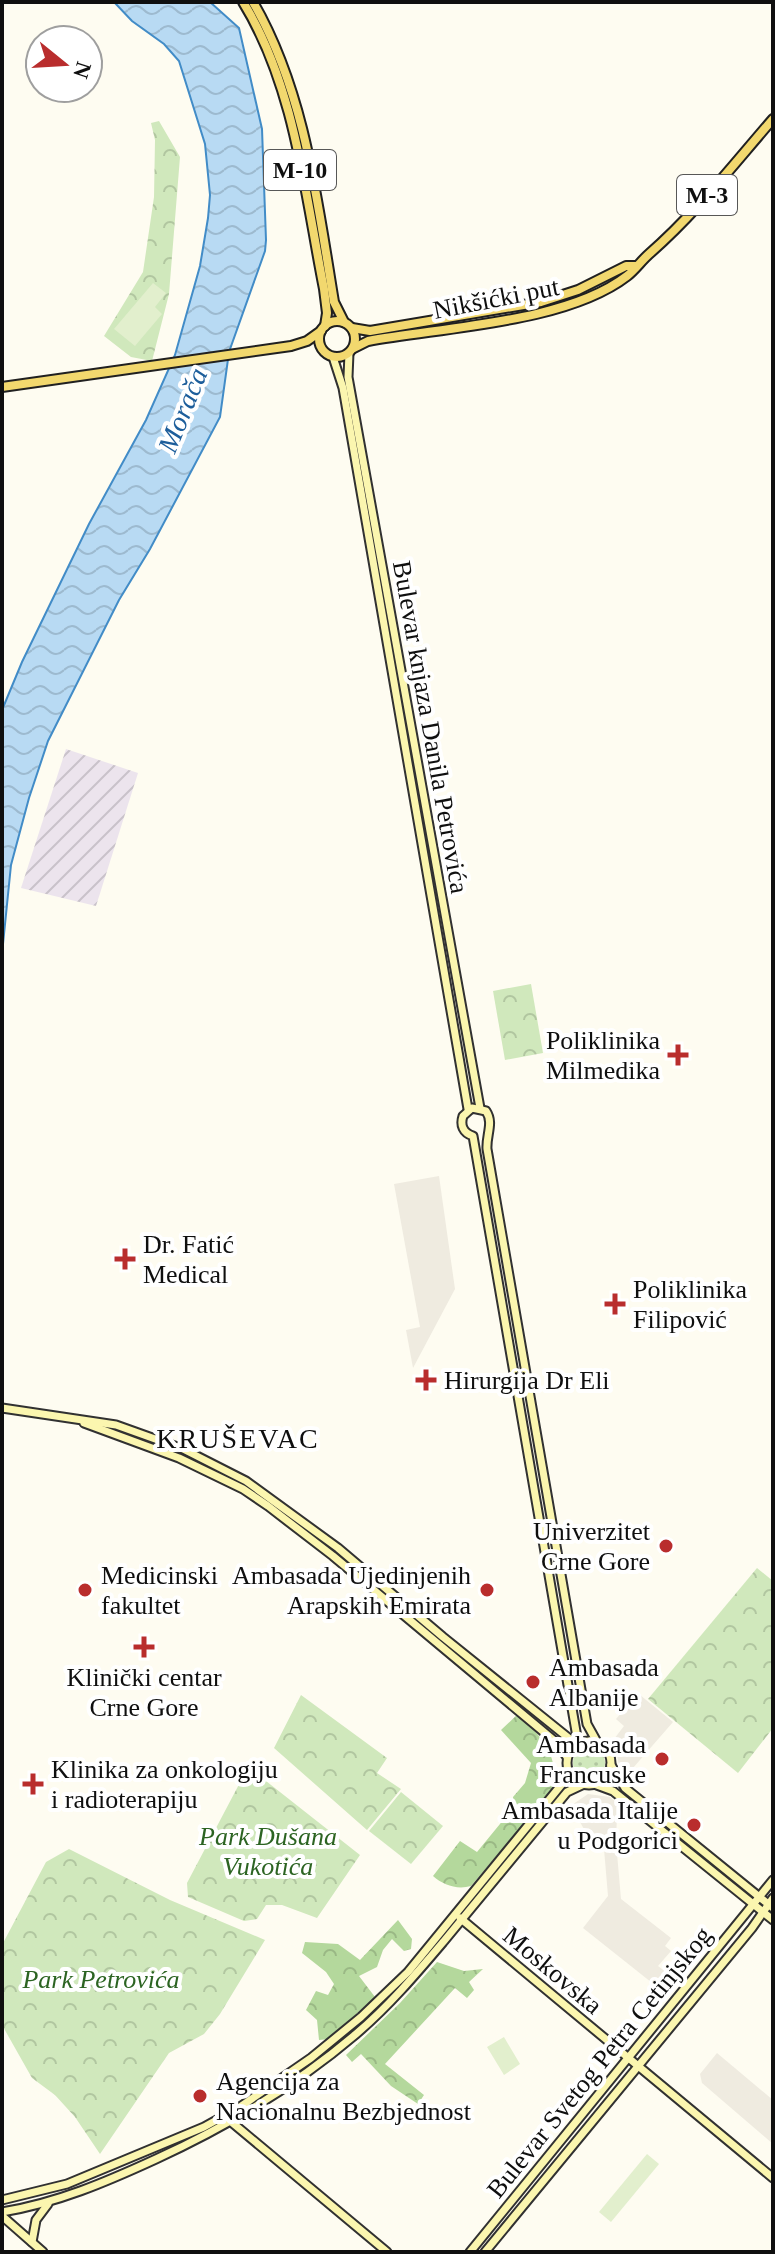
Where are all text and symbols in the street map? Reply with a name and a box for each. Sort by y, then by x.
north arrow [24,24,104,104]
text: N [68,59,97,82]
road number: M-10 [264,150,336,190]
road number: M-3 [677,175,737,215]
street label: Nikšićki put [431,272,562,325]
water label: Morača [151,363,213,458]
street label: Bulevar knjaza Danila Petrovića [387,559,474,896]
place label: Poliklinika Milmedika [546,1026,660,1085]
marker: Poliklinika Milmedika [667,1044,689,1066]
place label: Dr. Fatić Medical [143,1230,234,1289]
marker: Dr. Fatić Medical [114,1248,136,1270]
place label: Poliklinika Filipović [633,1275,748,1334]
marker: Poliklinika Filipović [604,1293,626,1315]
place label: Hirurgija Dr Eli [444,1366,610,1395]
marker: Hirurgija Dr Eli [415,1369,437,1391]
district label: KRUŠEVAC [156,1423,320,1454]
place label: Univerzitet Crne Gore [533,1517,651,1576]
marker: Univerzitet Crne Gore [657,1537,675,1555]
place label: Medicinski fakultet [101,1561,218,1620]
place label: Ambasada Ujedinjenih Arapskih Emirata [232,1561,471,1620]
marker: Medicinski fakultet [76,1581,94,1599]
marker: Ambasada Ujedinjenih Arapskih Emirata [478,1581,496,1599]
marker: Klinički centar Crne Gore [133,1636,155,1658]
place label: Ambasada Albanije [549,1653,659,1712]
place label: Klinički centar Crne Gore [66,1663,222,1722]
marker: Ambasada Albanije [524,1673,542,1691]
place label: Ambasada Francuske [536,1730,646,1789]
marker: Ambasada Francuske [653,1750,671,1768]
place label: Klinika za onkologiju i radioterapiju [51,1755,278,1814]
marker: Klinika za onkologiju i radioterapiju [22,1773,44,1795]
place label: Ambasada Italije u Podgorici [501,1796,678,1855]
marker: Ambasada Italije u Podgorici [685,1816,703,1834]
park label: Park Dušana Vukotića [198,1822,337,1881]
street label: Bulevar Svetog Petra Cetinjskog [481,1921,718,2204]
street label: Moskovska [497,1921,608,2020]
park label: Park Petrovića [21,1965,180,1994]
place label: Agencija za Nacionalnu Bezbjednost [216,2067,472,2126]
marker: Agencija za Nacionalnu Bezbjednost [191,2087,209,2105]

